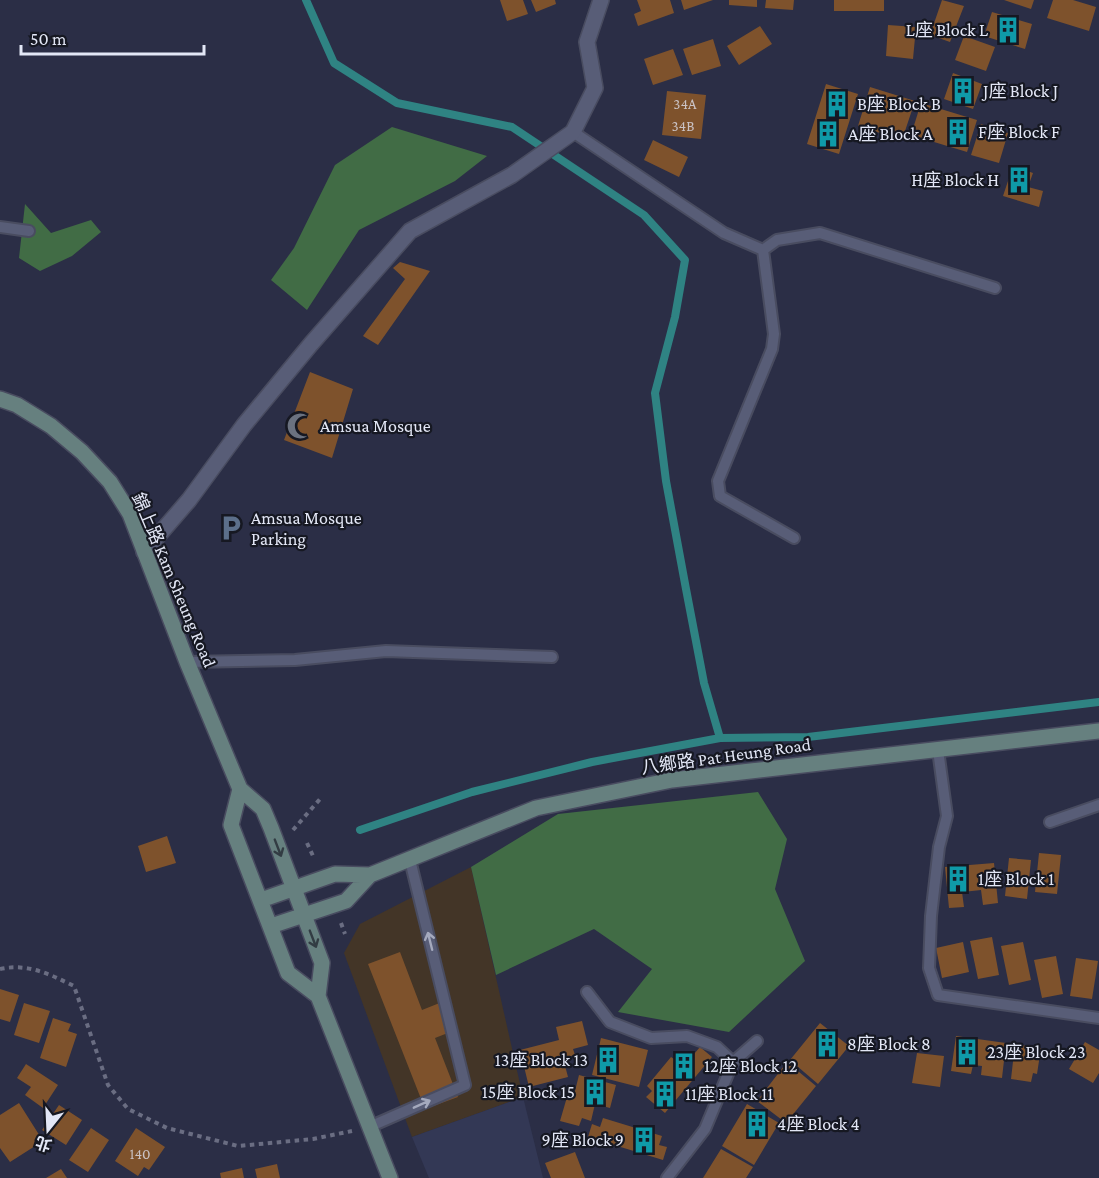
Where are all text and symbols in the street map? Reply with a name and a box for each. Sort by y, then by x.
building icon: L座 Block L [993,15,1023,45]
scale bar [21,18,204,56]
place label: L座 Block L [906,20,988,40]
text: 50 m [30,29,67,49]
building icon: J座 Block J [948,76,978,106]
place label: J座 Block J [981,81,1058,101]
building icon: B座 Block B [822,89,852,119]
place label: B座 Block B [857,94,941,114]
house number: 34A [673,96,697,112]
building icon: F座 Block F [943,117,973,147]
house number: 34B [672,118,694,134]
building icon: A座 Block A [813,119,843,149]
place label: F座 Block F [978,122,1060,142]
place label: A座 Block A [848,124,933,144]
building icon: H座 Block H [1004,165,1034,195]
place label: H座 Block H [911,170,999,190]
mosque icon: Amsua Mosque [285,411,315,441]
place label: Amsua Mosque [320,416,431,436]
street label: 錦上路 Kam Sheung Road [128,490,220,671]
place label: Amsua Mosque Parking [251,508,362,549]
parking icon: Amsua Mosque Parking [216,513,246,543]
street label: 八鄉路 Pat Heung Road [640,734,813,778]
one-way arrow [274,838,285,857]
building icon: 1座 Block 1 [943,864,973,894]
place label: 1座 Block 1 [978,869,1054,889]
one-way arrow [309,929,320,948]
one-way arrow [423,932,435,951]
building icon: 8座 Block 8 [812,1029,842,1059]
place label: 8座 Block 8 [847,1034,931,1054]
building icon: 23座 Block 23 [952,1037,982,1067]
place label: 23座 Block 23 [987,1042,1085,1062]
building icon: 13座 Block 13 [593,1045,623,1075]
place label: 13座 Block 13 [495,1050,588,1070]
building icon: 12座 Block 12 [669,1051,699,1081]
place label: 12座 Block 12 [704,1056,797,1076]
building icon: 15座 Block 15 [580,1077,610,1107]
building icon: 11座 Block 11 [650,1079,680,1109]
place label: 15座 Block 15 [482,1082,575,1102]
place label: 11座 Block 11 [685,1084,773,1104]
one-way arrow [413,1098,431,1109]
north arrow [18,1100,78,1160]
building icon: 4座 Block 4 [742,1109,772,1139]
place label: 4座 Block 4 [777,1114,860,1134]
building icon: 9座 Block 9 [629,1125,659,1155]
place label: 9座 Block 9 [541,1130,624,1150]
text: 北 [33,1133,54,1154]
house number: 140 [129,1146,151,1162]

